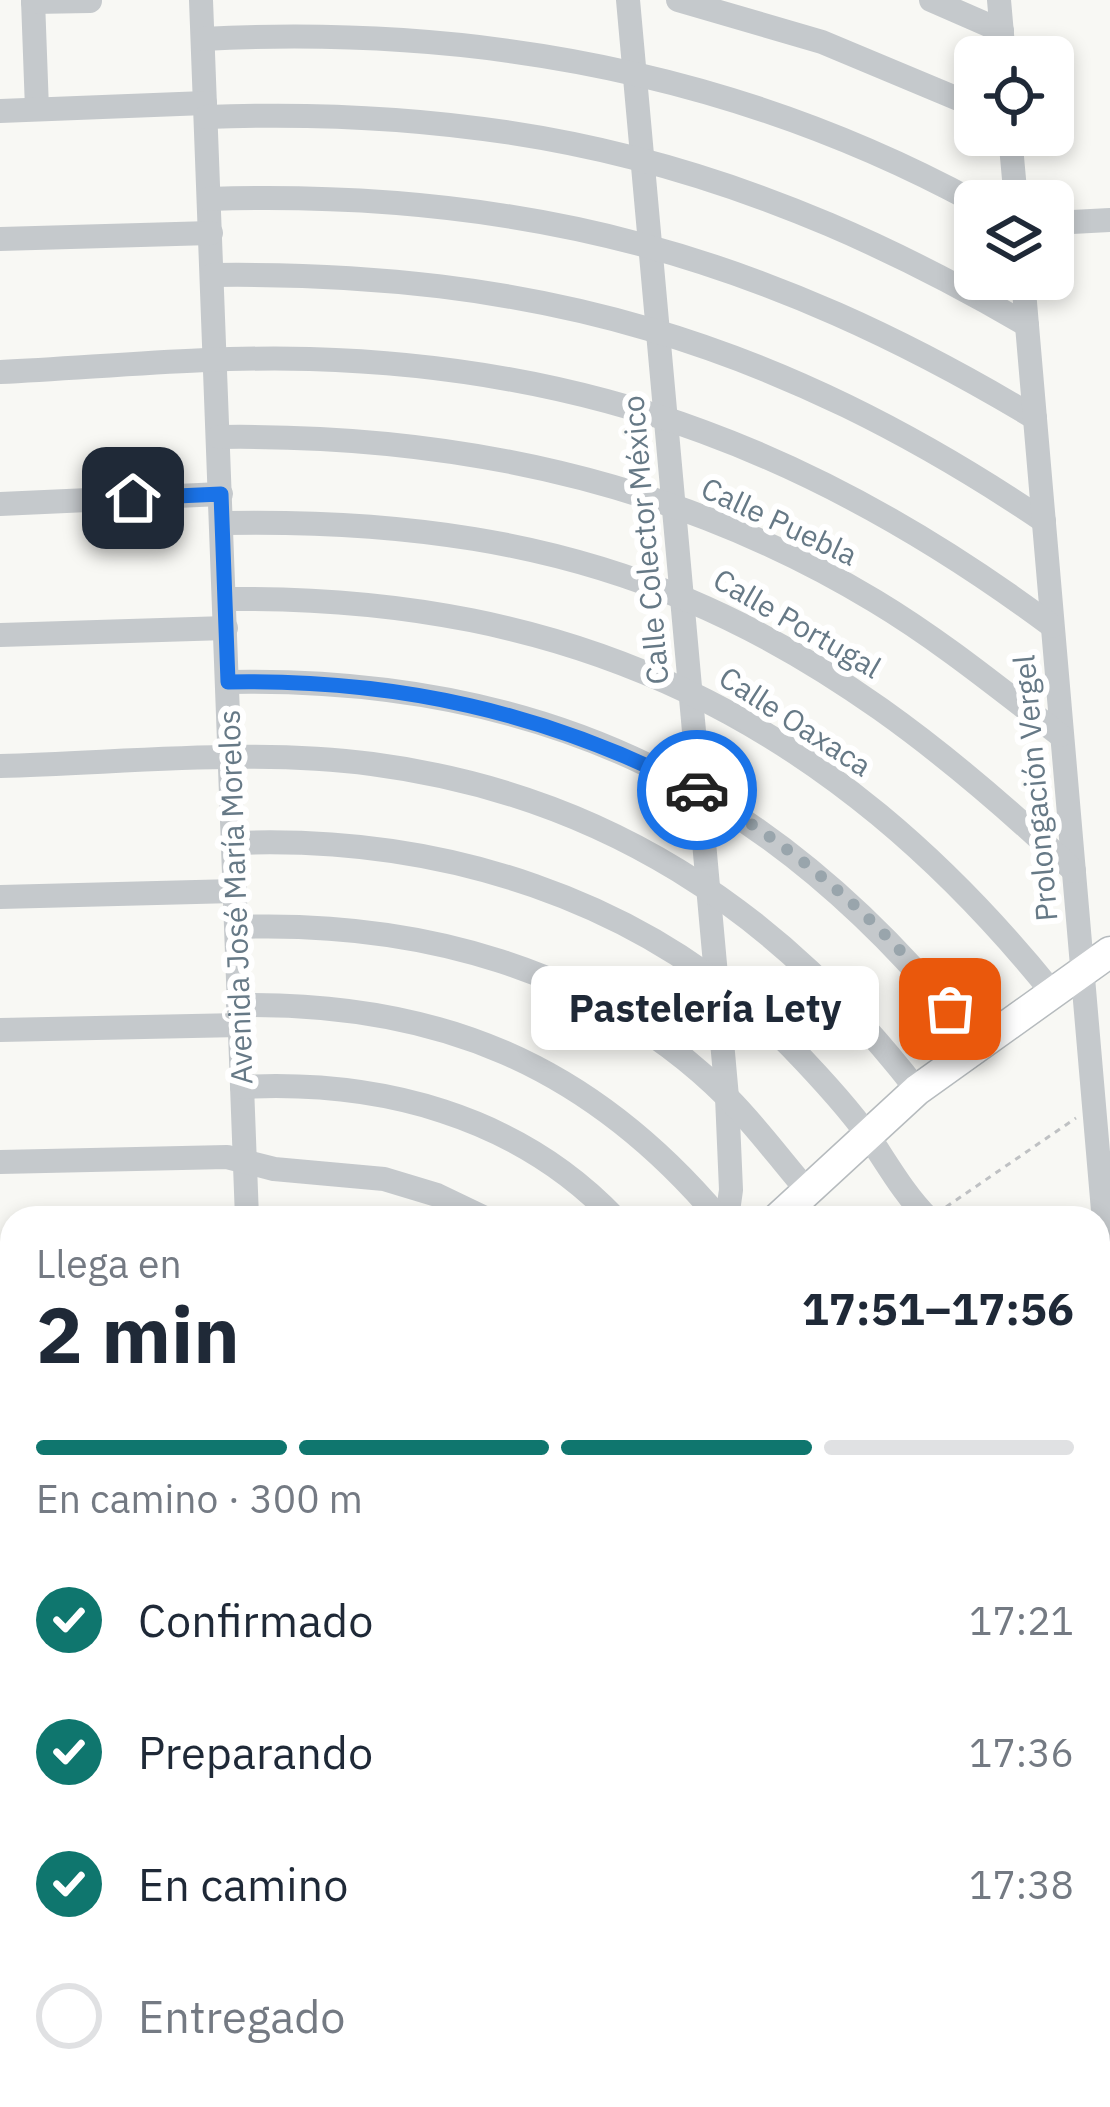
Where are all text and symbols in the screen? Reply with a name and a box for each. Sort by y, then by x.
map controls [954,36,1074,300]
button: locate [954,36,1074,156]
button: layers [954,180,1074,300]
street label: Calle Colector México [612,394,677,686]
pin [82,447,184,549]
icon: home [100,465,166,531]
street label: Calle Puebla [695,468,864,574]
street label: Calle Portugal [707,559,889,686]
street label: Prolongación Vergel [1003,653,1066,923]
street label: Calle Oaxaca [712,657,879,784]
street label: Avenida José María Morelos [208,709,261,1085]
courier [637,730,757,850]
icon: car [664,757,730,823]
pin [899,958,1001,1060]
callout: Pastelería Lety [530,967,878,1051]
icon: bag [917,976,983,1042]
text: Pastelería Lety [568,982,842,1033]
text: Llega en [36,1238,182,1289]
text: 17:51–17:56 [802,1279,1074,1337]
text: 2 min [36,1283,240,1384]
text: En camino · 300 m [36,1473,363,1524]
icon: check [36,1587,102,1653]
text: Confirmado [138,1591,373,1649]
text: 17:21 [969,1595,1074,1646]
icon: check [36,1719,102,1785]
text: Preparando [138,1723,373,1781]
text: 17:36 [969,1727,1074,1778]
icon: check [36,1851,102,1917]
text: En camino [138,1855,348,1913]
text: 17:38 [969,1859,1074,1910]
text: Entregado [138,1987,346,2045]

